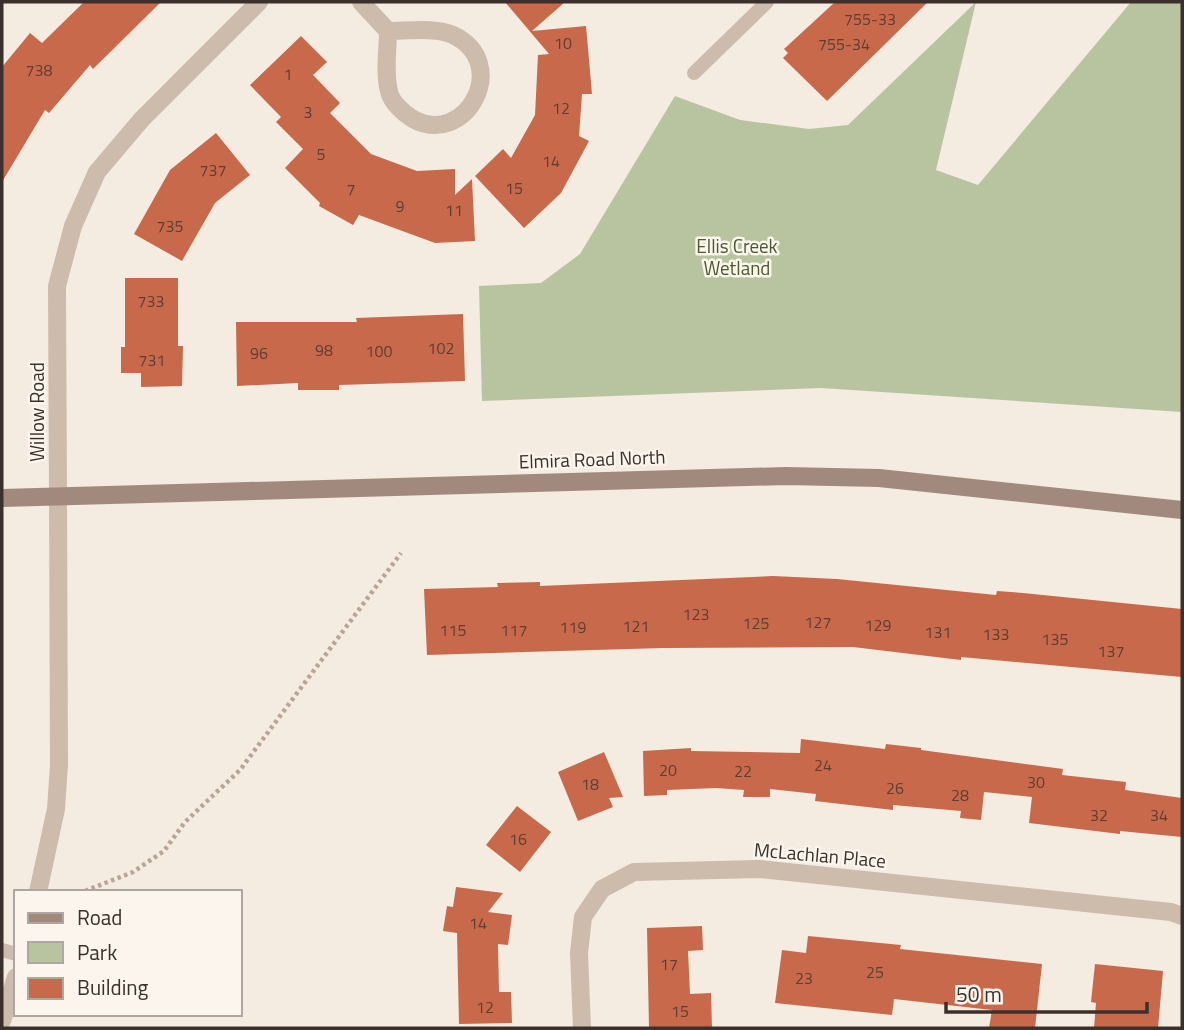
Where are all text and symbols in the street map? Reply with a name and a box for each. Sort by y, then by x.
house number: 755-33 [844,7,896,31]
house number: 10 [554,31,572,55]
house number: 755-34 [818,32,870,56]
house number: 738 [26,58,52,82]
house number: 1 [284,62,292,86]
house number: 12 [552,96,570,120]
house number: 3 [304,100,312,124]
house number: 5 [317,142,326,166]
house number: 14 [542,149,560,173]
house number: 737 [200,158,226,182]
house number: 15 [505,176,523,200]
house number: 7 [347,177,355,201]
house number: 9 [396,194,405,218]
house number: 11 [445,198,463,222]
house number: 735 [157,214,183,238]
park label: Ellis Creek Wetland [696,231,778,282]
house number: 733 [138,289,164,313]
house number: 102 [428,336,454,360]
house number: 98 [315,338,333,362]
house number: 100 [366,339,392,363]
house number: 96 [250,341,268,365]
house number: 731 [139,348,165,372]
street label: Willow Road [22,362,51,462]
street label: Elmira Road North [518,441,666,476]
house number: 123 [683,602,709,626]
house number: 127 [805,610,831,634]
house number: 125 [743,611,769,635]
house number: 129 [865,613,891,637]
house number: 121 [623,614,649,638]
house number: 119 [560,615,586,639]
house number: 115 [440,618,466,642]
house number: 117 [501,618,527,642]
house number: 131 [925,620,951,644]
house number: 133 [983,622,1009,646]
house number: 135 [1042,627,1068,651]
house number: 137 [1098,639,1124,663]
house number: 24 [814,753,832,777]
house number: 20 [659,758,677,782]
house number: 22 [734,759,752,783]
house number: 30 [1027,770,1045,794]
house number: 18 [581,772,599,796]
house number: 26 [886,776,904,800]
house number: 28 [951,783,969,807]
house number: 32 [1090,803,1108,827]
house number: 34 [1150,803,1168,827]
house number: 16 [509,827,527,851]
street label: McLachlan Place [753,834,887,875]
legend [14,890,242,1016]
text: Road [77,901,122,933]
house number: 14 [469,911,487,935]
text: Park [77,936,117,968]
house number: 17 [660,952,678,976]
house number: 25 [866,960,884,984]
house number: 23 [795,966,813,990]
scale bar [946,970,1147,1014]
text: Building [77,971,149,1003]
text: 50 m [956,978,1002,1010]
house number: 12 [476,995,494,1019]
house number: 15 [671,999,689,1023]

